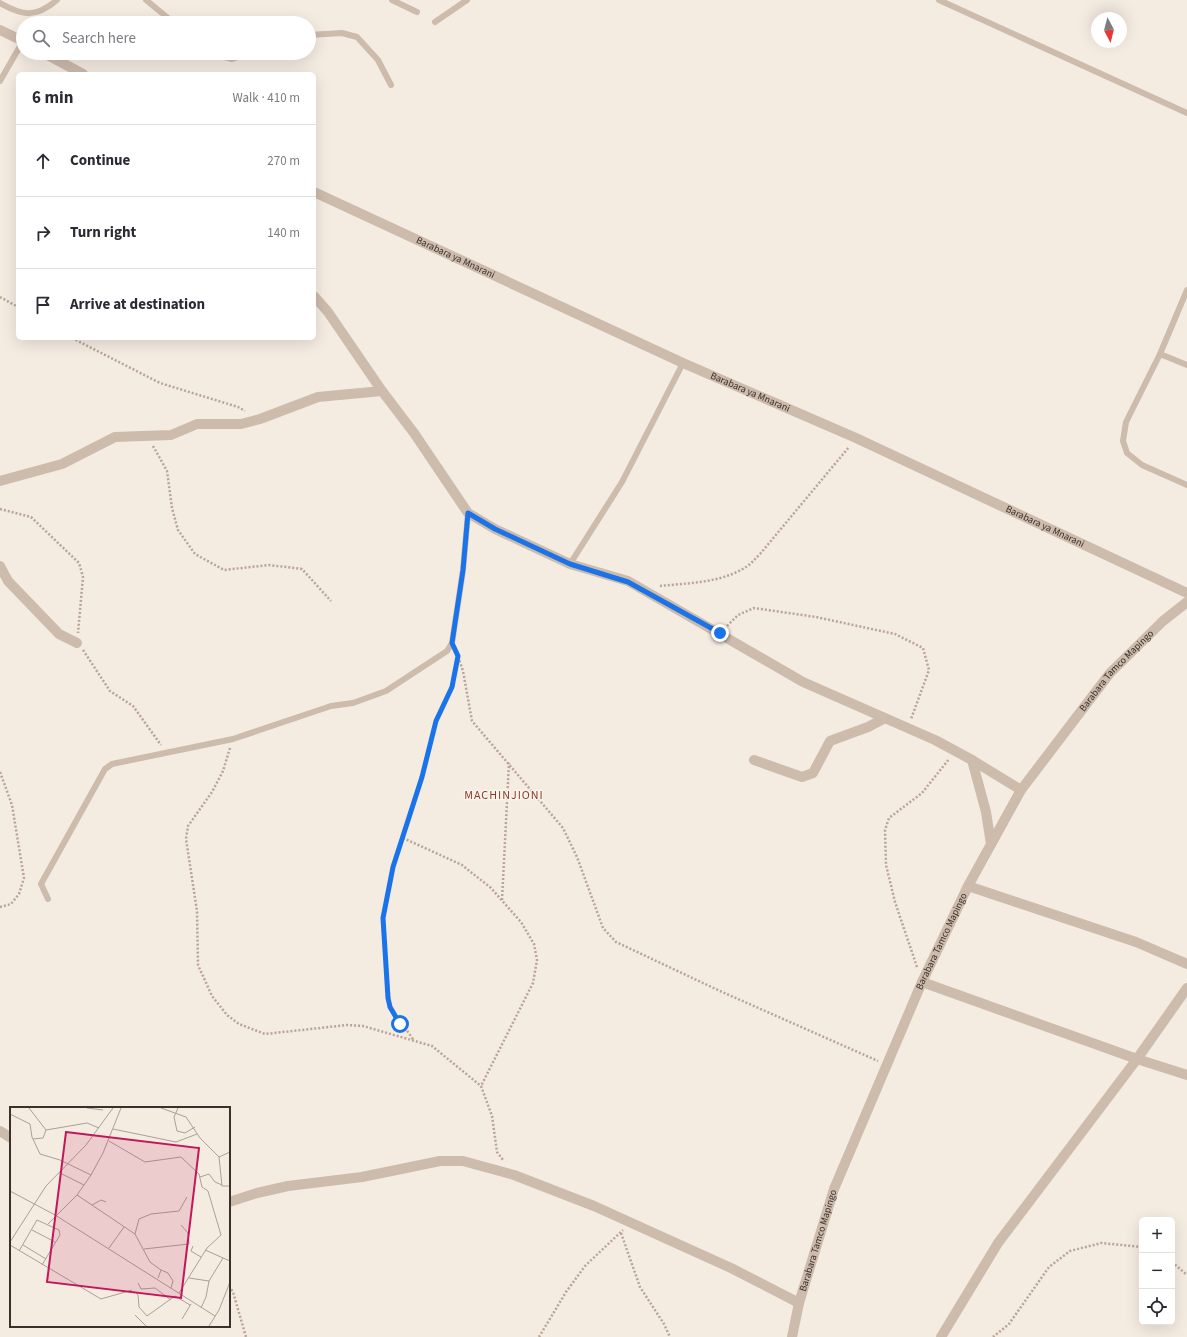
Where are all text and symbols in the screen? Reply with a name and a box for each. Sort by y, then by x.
north arrow [1091,12,1127,48]
search box [16,16,316,60]
icon: search [30,27,52,49]
text: Search here [62,28,136,49]
text: 6 min [32,86,73,110]
text: Walk · 410 m [232,89,300,107]
icon: ahead [32,150,54,172]
text: Continue [70,150,130,171]
text: 270 m [267,152,300,170]
icon: right [32,222,54,244]
text: Turn right [70,222,136,243]
text: 140 m [267,224,300,242]
street label: Barabara ya Mnarani [414,233,497,282]
icon: arrive [32,294,54,316]
text: Arrive at destination [70,294,205,315]
street label: Barabara ya Mnarani [708,369,792,416]
street label: Barabara ya Mnarani [1003,502,1087,551]
route end [711,624,729,642]
street label: Barabara Tamco Mapingo [1076,627,1157,715]
district label: MACHINJIONI [464,787,544,804]
street label: Barabara Tamco Mapingo [912,891,971,992]
route start [391,1015,409,1033]
inset map [10,1107,230,1327]
street label: Barabara Tamco Mapingo [796,1188,840,1293]
map controls [1139,1217,1175,1325]
button: + [1139,1217,1175,1253]
button: − [1139,1253,1175,1289]
button: locate [1139,1289,1175,1325]

